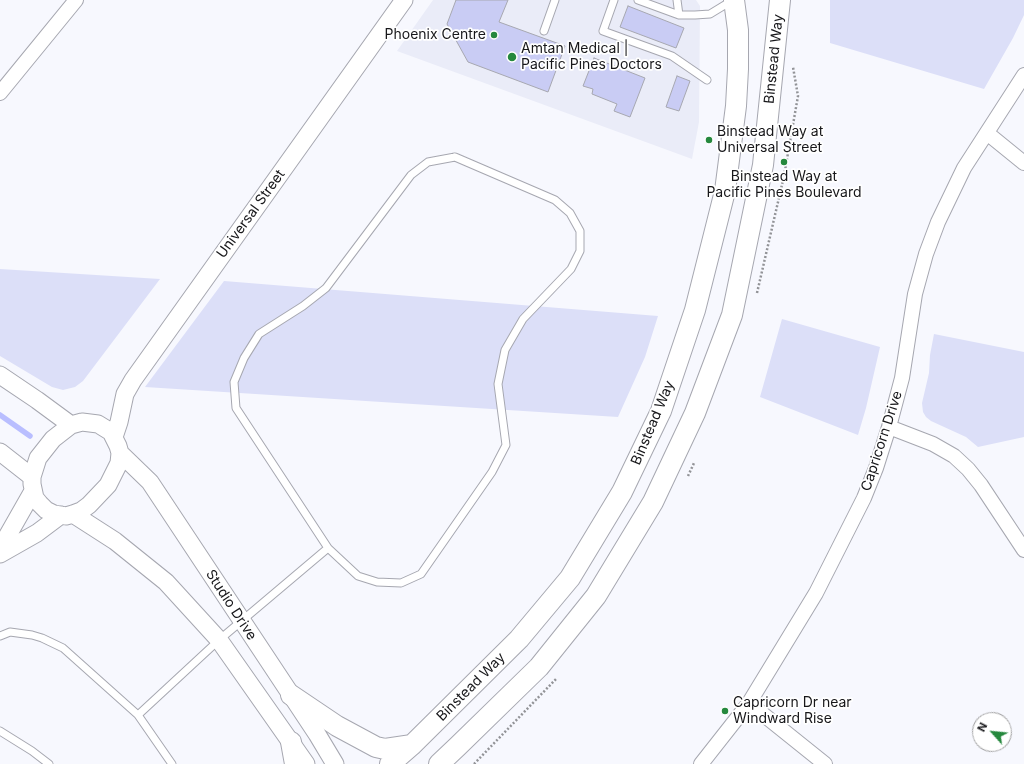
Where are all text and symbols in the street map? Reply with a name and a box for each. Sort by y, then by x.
street label: Binstead Way [761,13,787,105]
place label: Phoenix Centre [385,27,486,43]
marker: Phoenix Centre [489,30,499,40]
place label: Amtan Medical | Pacific Pines Doctors [521,41,662,74]
marker: Amtan Medical | Pacific Pines Doctors [506,51,518,63]
place label: Binstead Way at Universal Street [717,124,823,156]
marker: Binstead Way at Universal Street [704,135,714,145]
marker: Binstead Way at Pacific Pines Boulevard [779,157,789,167]
street label: Universal Street [213,167,289,261]
place label: Binstead Way at Pacific Pines Boulevard [706,169,862,202]
street label: Binstead Way [628,378,678,468]
street label: Capricorn Drive [858,389,906,493]
street label: Studio Drive [202,567,260,643]
street label: Binstead Way [433,649,509,725]
place label: Capricorn Dr near Windward Rise [733,695,852,728]
marker: Capricorn Dr near Windward Rise [720,706,730,716]
north arrow [972,712,1012,752]
text: N [974,720,990,734]

